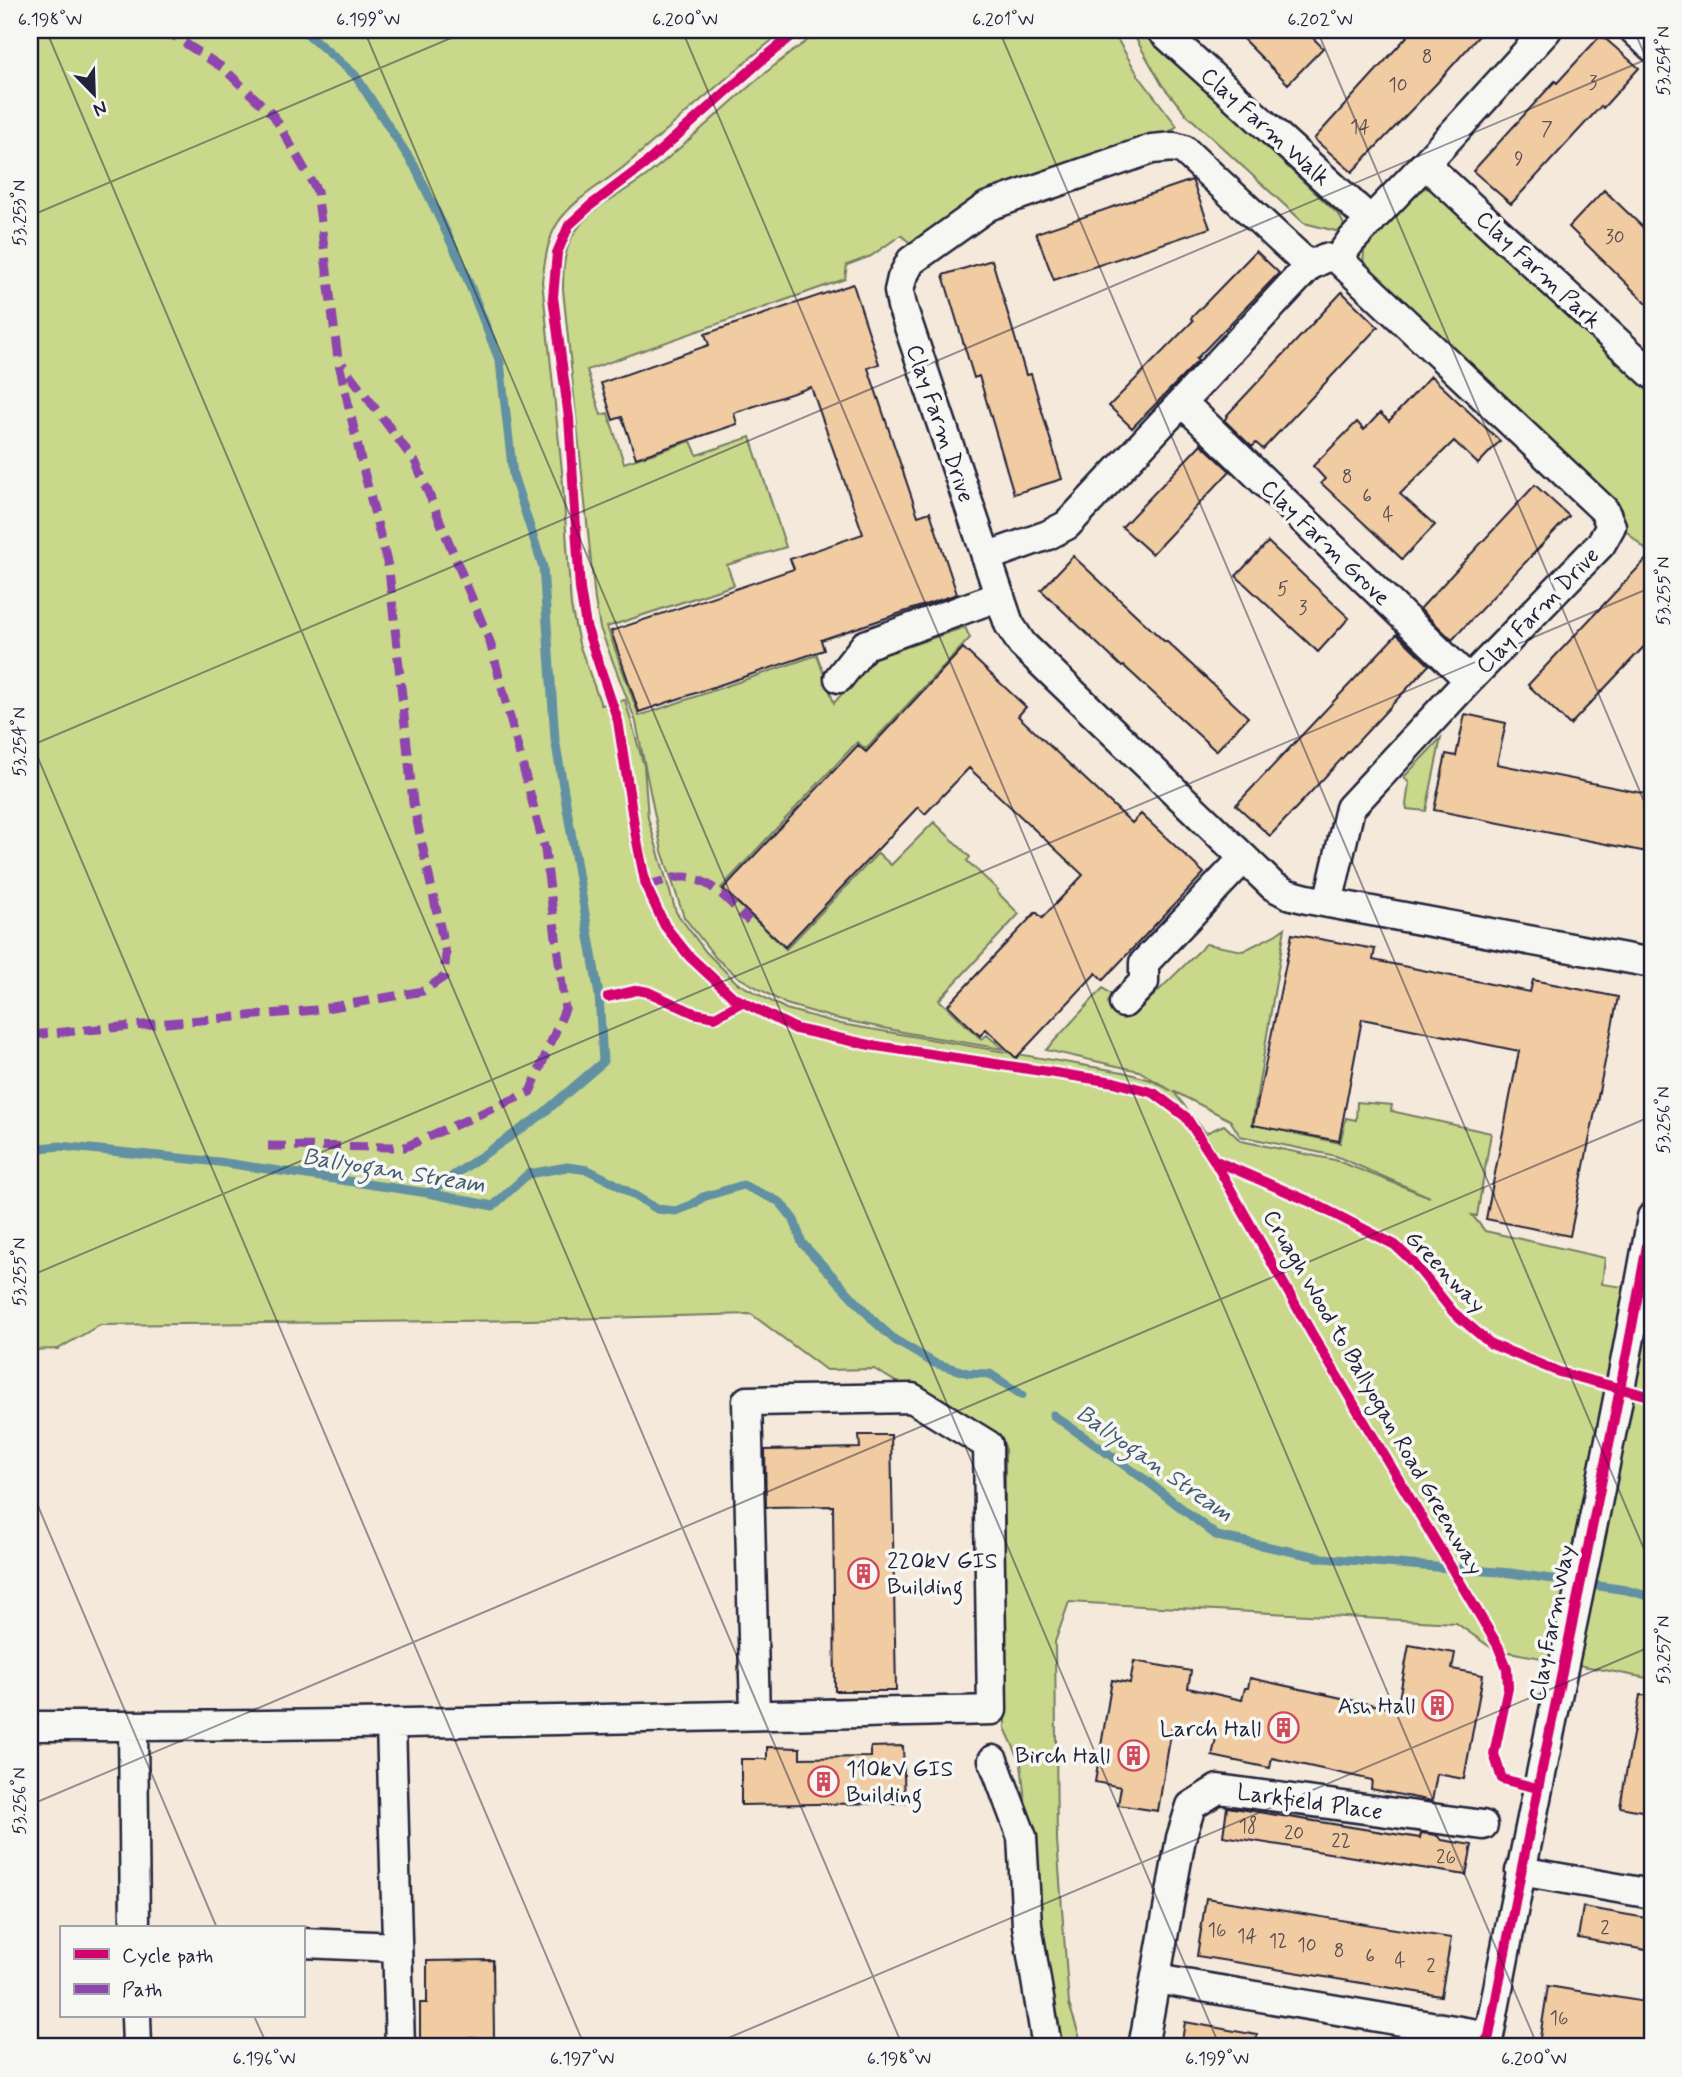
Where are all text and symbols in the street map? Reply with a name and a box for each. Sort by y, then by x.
text: 6.198°W [18,8,82,32]
text: 6.199°W [336,8,400,32]
text: 6.200°W [652,8,718,32]
text: 6.201°W [972,8,1034,32]
text: 6.202°W [1287,8,1353,32]
text: 53.254°N [1652,26,1676,96]
house number: 8 [1422,45,1432,70]
north arrow [60,60,130,130]
street label: Clay Farm Walk [1194,61,1336,194]
house number: 3 [1589,71,1598,96]
house number: 10 [1388,73,1408,98]
text: N [89,94,111,122]
house number: 14 [1350,115,1370,140]
house number: 7 [1541,117,1553,142]
house number: 9 [1514,147,1524,172]
text: 53.253°N [8,180,32,246]
street label: Clay Farm Park [1469,205,1607,336]
house number: 30 [1605,225,1625,250]
street label: Clay Farm Drive [898,341,980,507]
house number: 8 [1342,465,1352,490]
street label: Clay Farm Grove [1253,474,1396,613]
house number: 6 [1362,484,1372,509]
house number: 4 [1382,503,1394,528]
street label: Clay Farm Drive [1470,542,1607,681]
text: 53.255°N [1652,556,1676,626]
house number: 5 [1277,577,1289,602]
house number: 3 [1299,596,1308,621]
text: 53.254°N [8,707,32,777]
text: 53.256°N [1652,1086,1676,1154]
water label: Ballyogan Stream [300,1142,487,1204]
street label: Cruagh Wood to Ballyogan Road Greenway [1253,1205,1490,1582]
street label: Greenway [1398,1224,1492,1320]
text: 53.255°N [8,1237,32,1307]
water label: Ballyogan Stream [1068,1399,1239,1532]
street label: Clay Farm Way [1523,1542,1583,1704]
place label: 220kV GIS Building [887,1547,997,1605]
building icon: 220kV GIS Building [847,1556,881,1590]
text: 53.257°N [1652,1615,1676,1685]
building icon: Ash Hall [1421,1688,1455,1722]
place label: Ash Hall [1337,1692,1415,1722]
building icon: Larch Hall [1267,1711,1301,1745]
place label: Larch Hall [1160,1715,1261,1745]
building icon: Birch Hall [1116,1738,1150,1772]
place label: Birch Hall [1015,1742,1110,1772]
place label: 110kV GIS Building [846,1755,953,1813]
building icon: 110kV GIS Building [806,1764,840,1798]
text: 53.256°N [8,1767,32,1835]
street label: Larkfield Place [1235,1778,1384,1828]
house number: 18 [1239,1814,1257,1839]
house number: 20 [1284,1821,1304,1846]
house number: 22 [1331,1829,1351,1854]
house number: 26 [1436,1845,1456,1870]
house number: 2 [1600,1916,1610,1941]
house number: 16 [1207,1918,1227,1943]
house number: 14 [1237,1924,1257,1949]
legend [60,1926,304,2018]
house number: 12 [1269,1929,1287,1954]
house number: 10 [1297,1933,1317,1958]
house number: 8 [1334,1939,1344,1964]
text: Cycle path [122,1942,213,1970]
house number: 6 [1365,1944,1375,1969]
house number: 4 [1394,1949,1406,1974]
house number: 2 [1426,1954,1436,1979]
text: Path [122,1976,162,2004]
house number: 16 [1549,2006,1569,2031]
text: 6.196°W [232,2047,296,2071]
text: 6.197°W [550,2047,614,2071]
text: 6.198°W [867,2047,931,2071]
text: 6.199°W [1185,2047,1249,2071]
text: 6.200°W [1501,2047,1567,2071]

